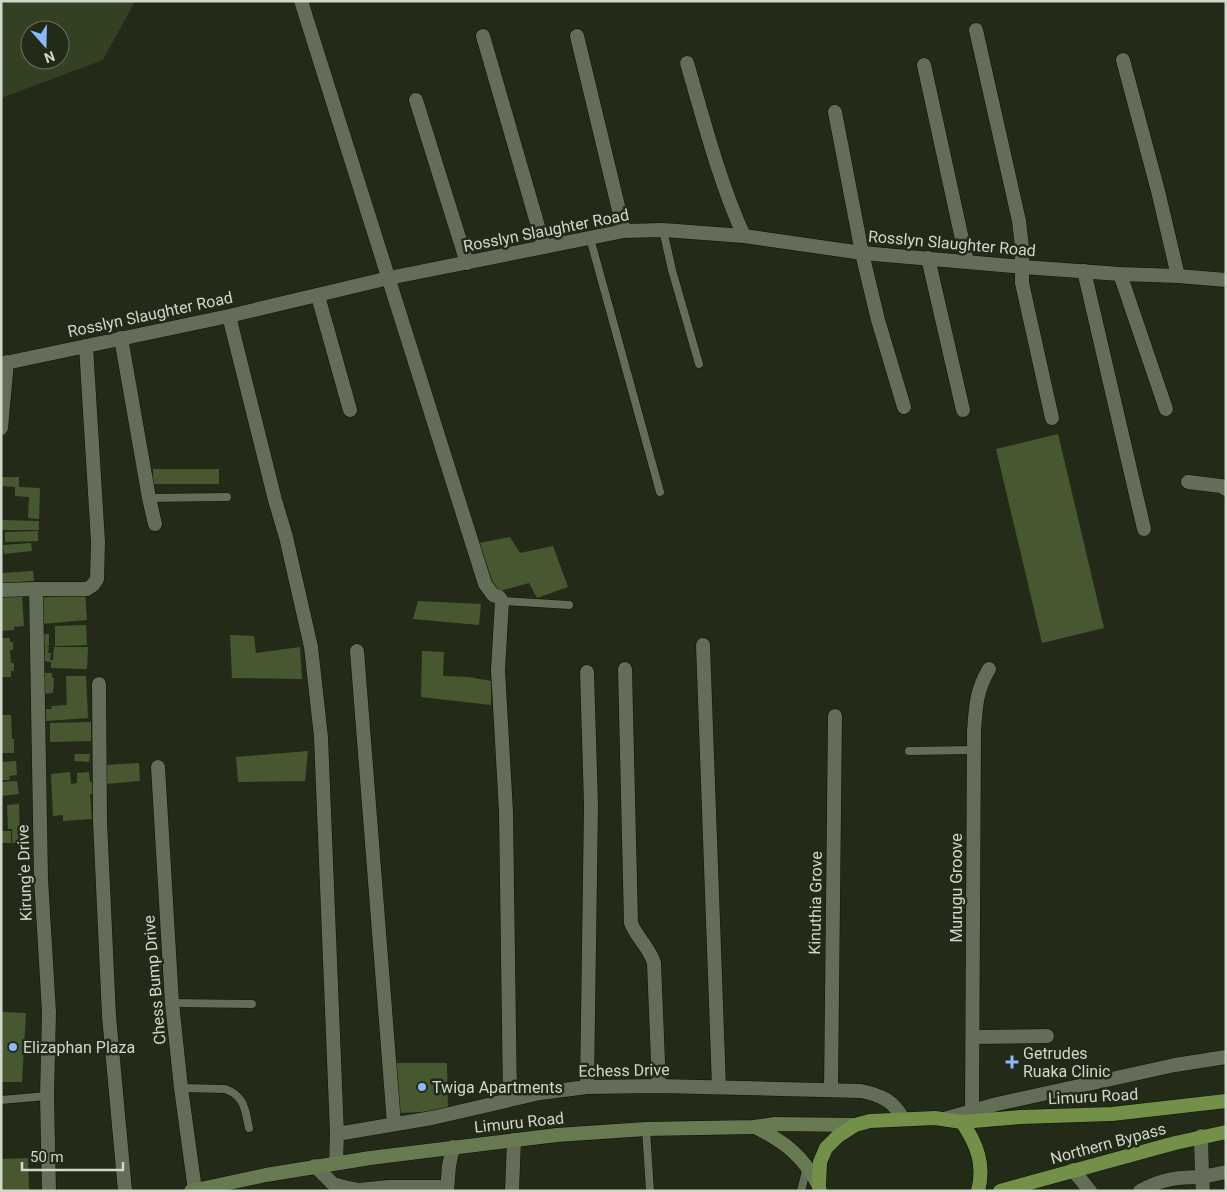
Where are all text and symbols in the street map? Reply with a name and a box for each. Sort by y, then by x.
north arrow [20,20,70,70]
text: N [42,48,57,66]
street label: Rosslyn Slaughter Road [462,205,631,256]
street label: Rosslyn Slaughter Road [867,227,1037,260]
street label: Rosslyn Slaughter Road [66,288,234,341]
street label: Kirung'e Drive [13,824,36,922]
street label: Murugu Groove [947,833,966,943]
street label: Kinuthia Grove [805,851,826,955]
street label: Chess Bump Drive [139,914,170,1045]
place label: Elizaphan Plaza [23,1038,135,1057]
marker: Elizaphan Plaza [7,1041,19,1053]
place label: Getrudes Ruaka Clinic [1023,1044,1110,1081]
marker: Getrudes Ruaka Clinic [1005,1055,1019,1069]
street label: Echess Drive [578,1060,670,1081]
place label: Twiga Apartments [432,1078,563,1097]
marker: Twiga Apartments [416,1081,428,1093]
street label: Limuru Road [1047,1085,1139,1108]
street label: Limuru Road [473,1108,565,1137]
street label: Northern Bypass [1048,1119,1168,1168]
scale bar [22,1140,124,1172]
text: 50 m [30,1148,64,1166]

